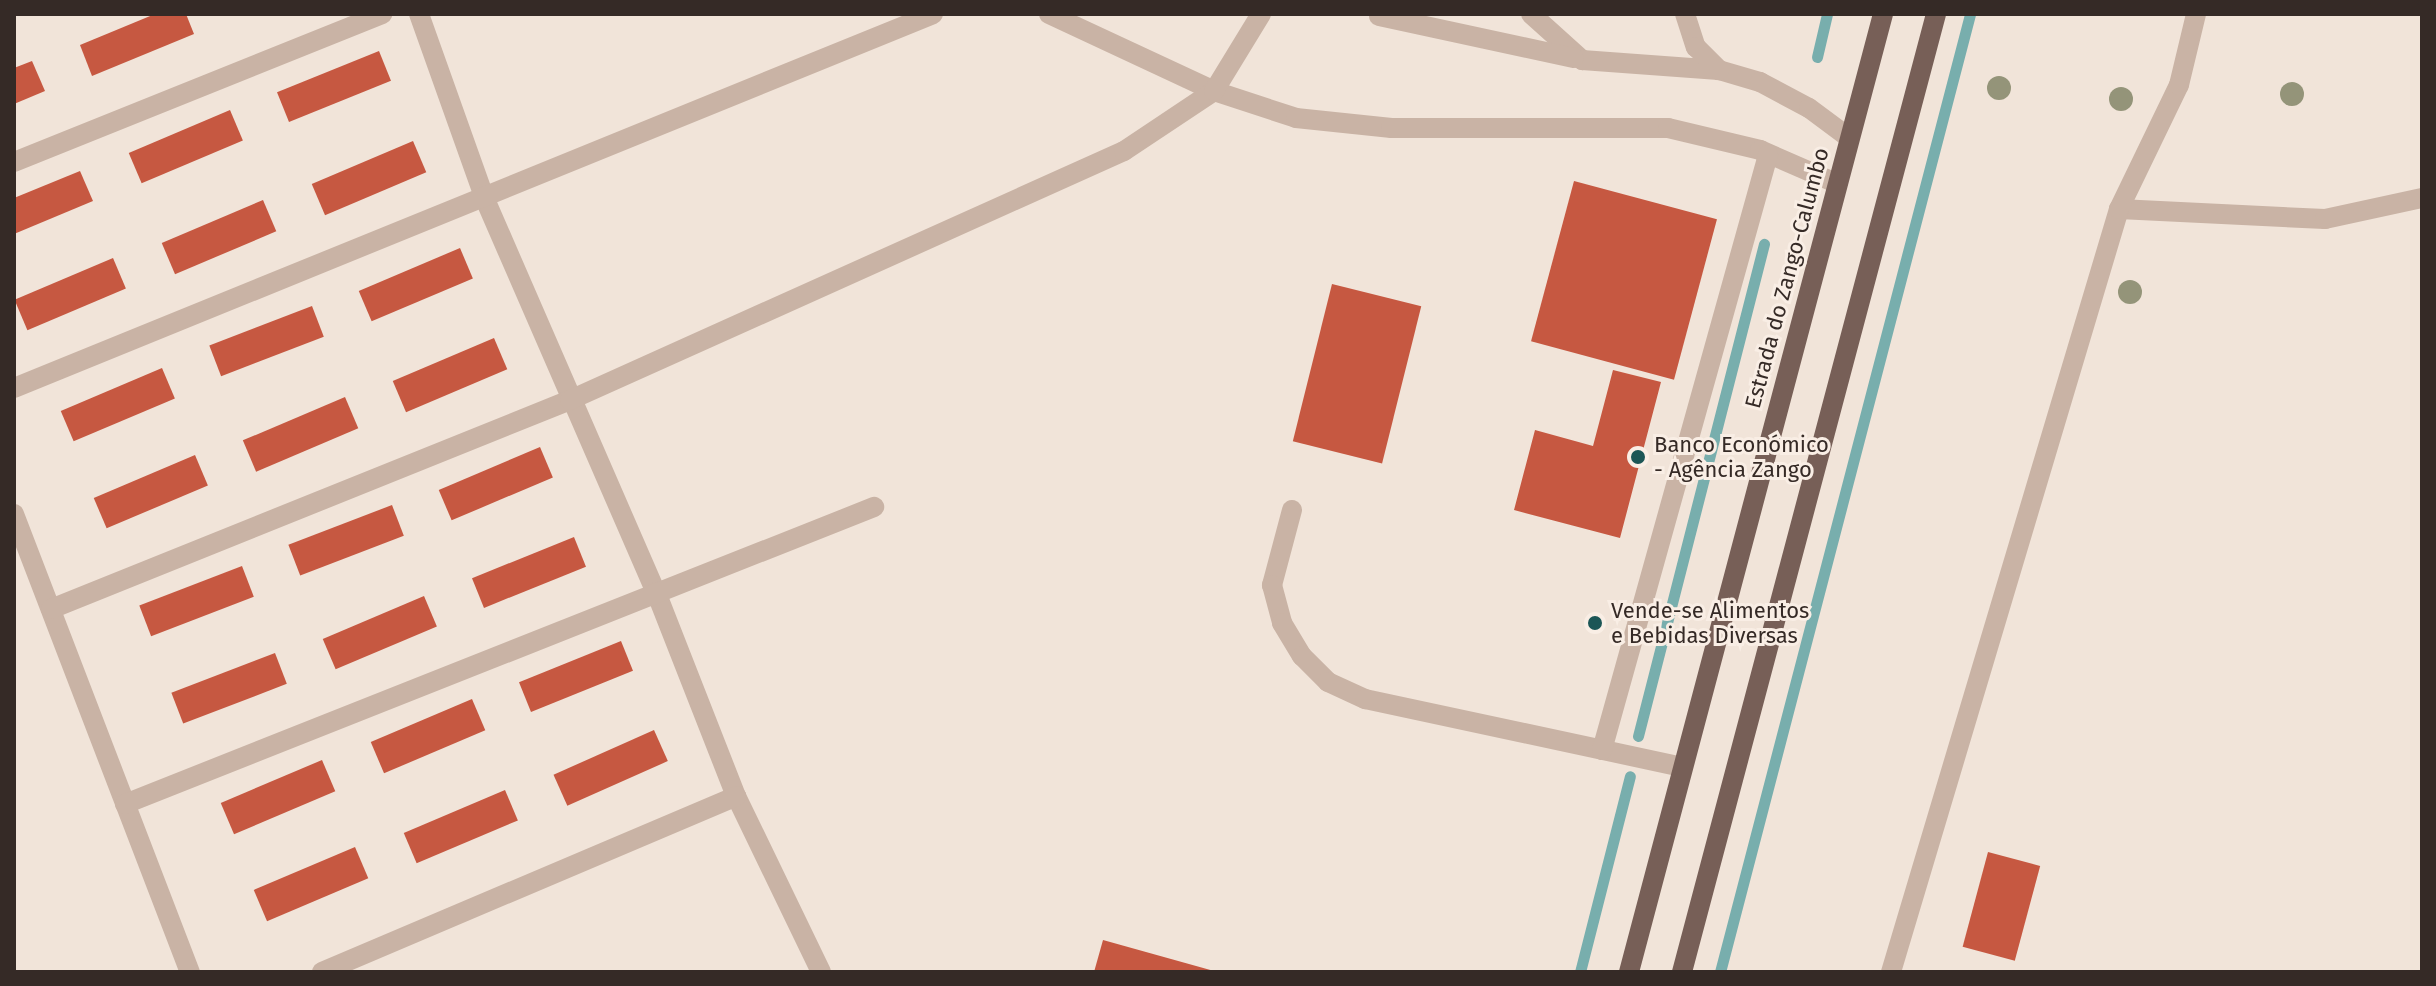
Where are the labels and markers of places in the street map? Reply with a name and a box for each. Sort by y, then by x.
place label: Banco Económico - Agência Zango [1654,431,1829,482]
marker: Banco Económico - Agência Zango [1629,448,1647,466]
place label: Vende-se Alimentos e Bebidas Diversas [1611,597,1809,648]
marker: Vende-se Alimentos e Bebidas Diversas [1586,614,1604,632]

